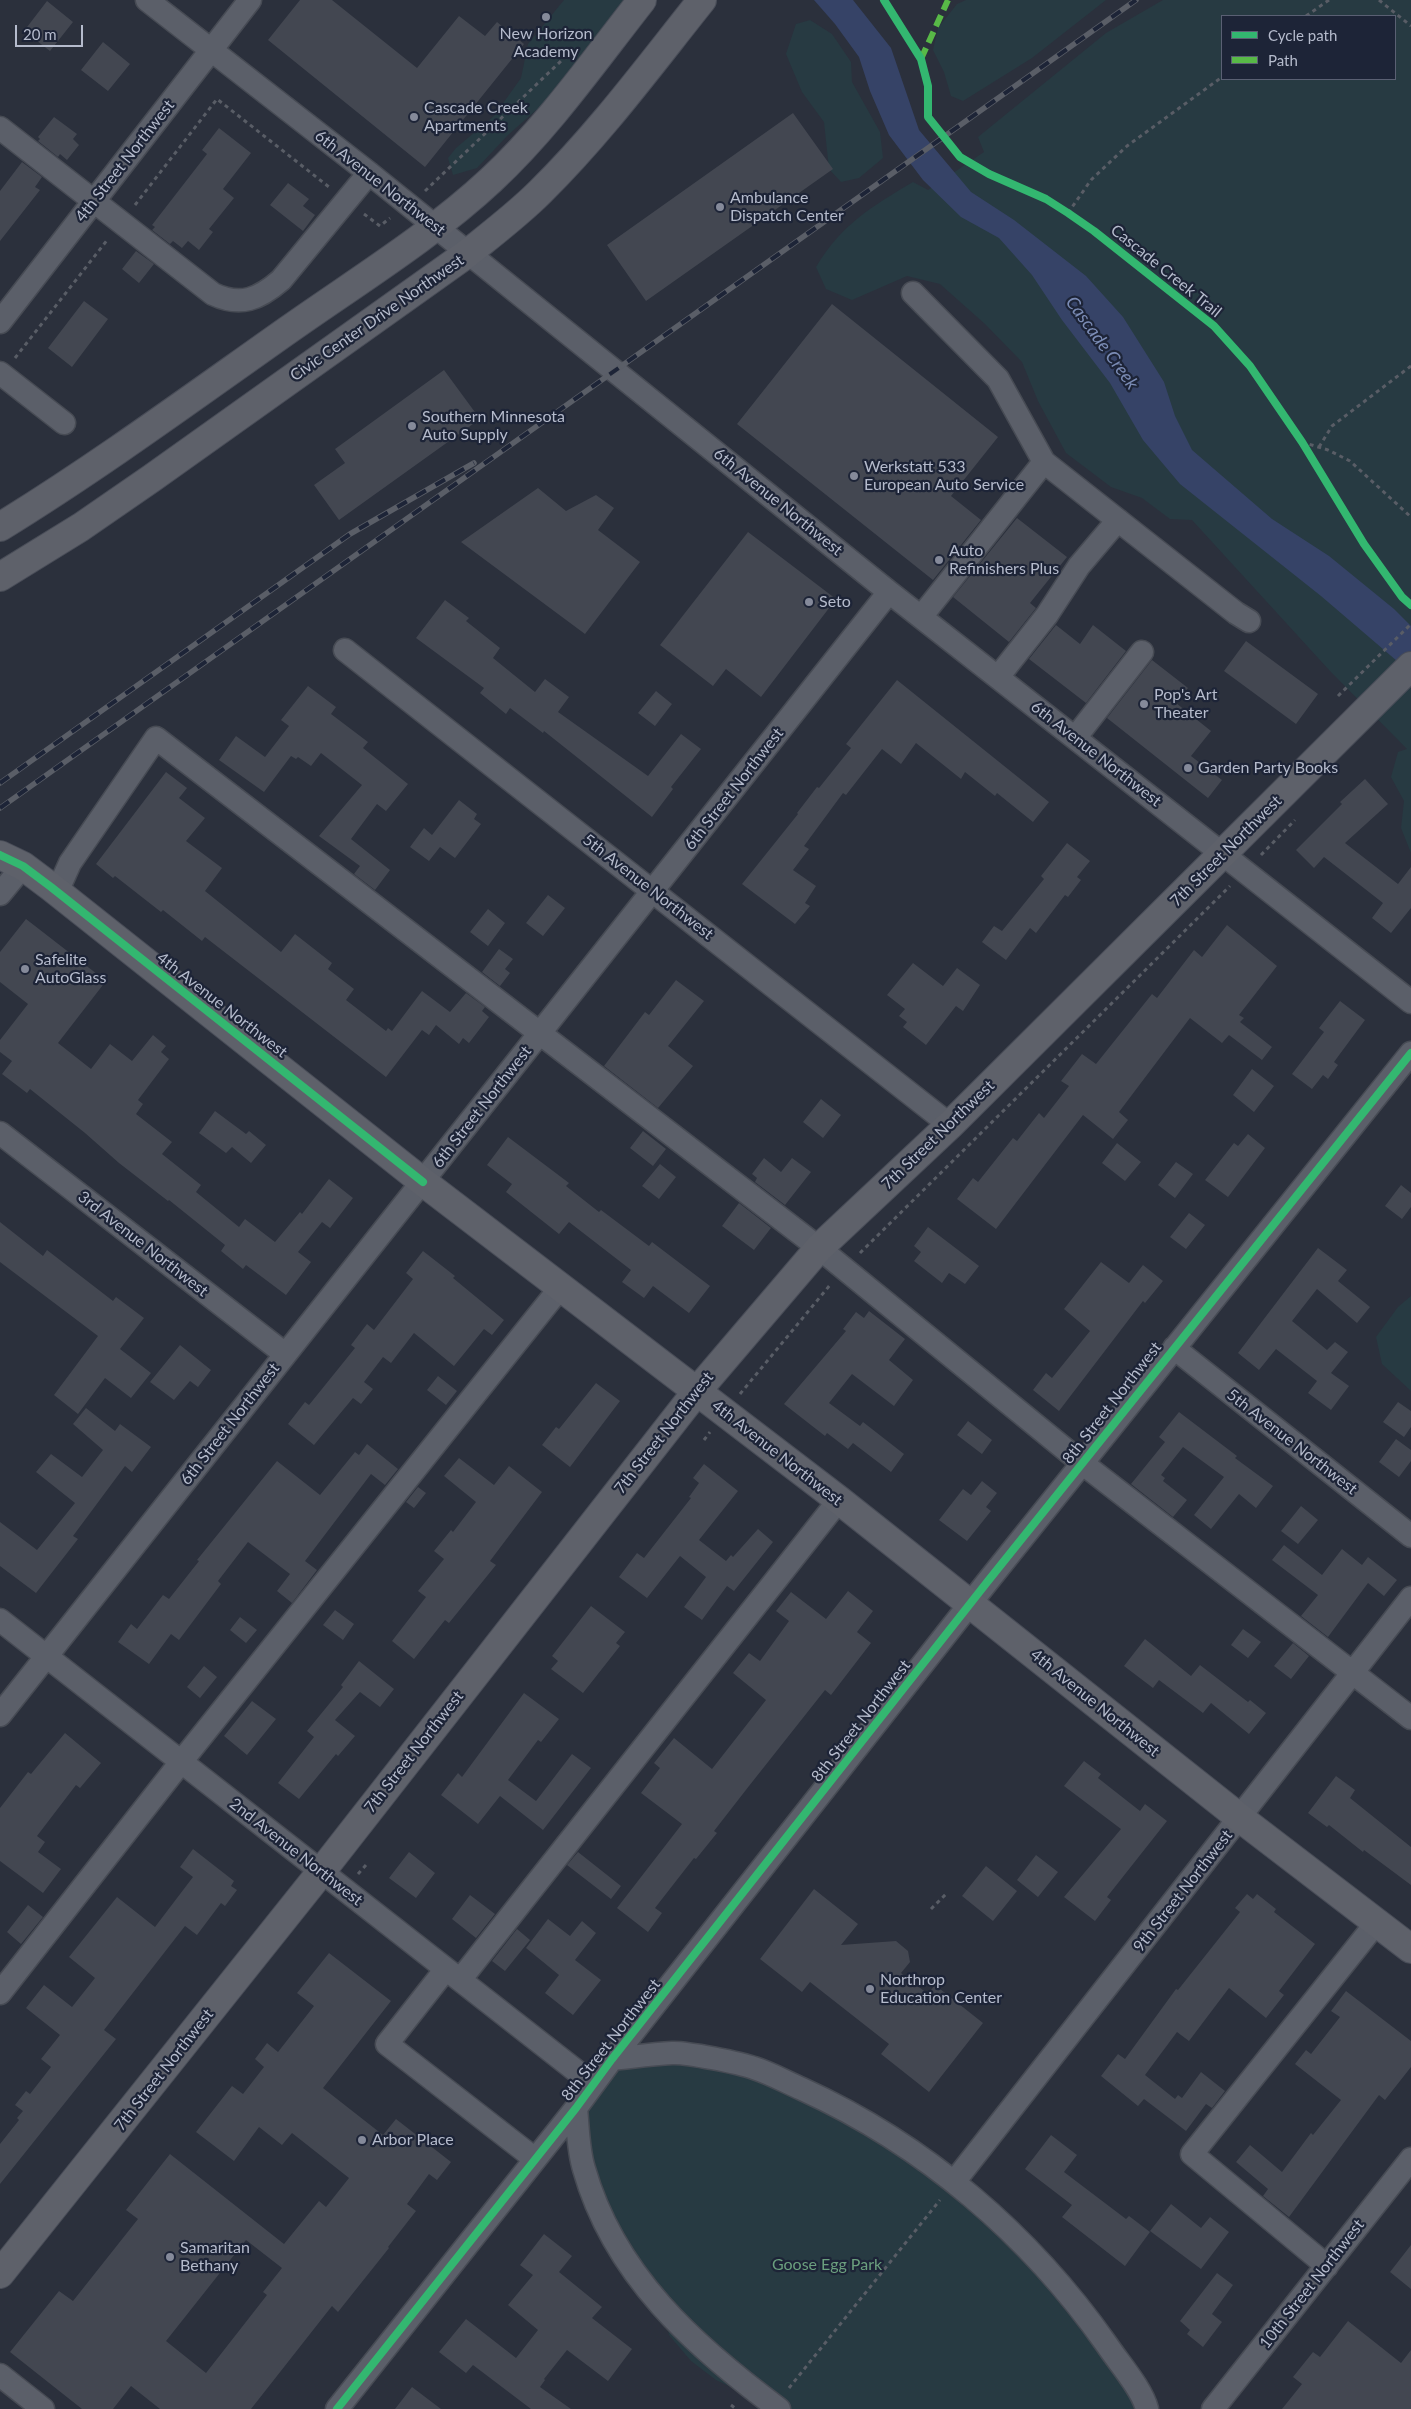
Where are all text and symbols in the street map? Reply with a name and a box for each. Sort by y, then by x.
marker: New Horizon Academy [540,11,552,23]
scale bar [18,15,85,47]
legend [1221,15,1396,80]
place label: New Horizon Academy [500,24,592,62]
text: 20 m [23,25,57,43]
text: Cycle path [1268,26,1337,44]
text: Path [1268,51,1298,69]
street label: 4th Street Northwest [71,96,179,226]
place label: Cascade Creek Apartments [424,98,528,136]
marker: Cascade Creek Apartments [408,111,420,123]
street label: 6th Avenue Northwest [311,126,449,240]
place label: Ambulance Dispatch Center [730,188,844,226]
marker: Ambulance Dispatch Center [714,201,726,213]
street label: Cascade Creek Trail [1107,220,1225,322]
street label: Civic Center Drive Northwest [287,251,467,385]
water label: Cascade Creek [1061,292,1143,394]
place label: Southern Minnesota Auto Supply [422,407,565,445]
marker: Southern Minnesota Auto Supply [406,420,418,432]
street label: 6th Avenue Northwest [710,444,846,560]
place label: Werkstatt 533 European Auto Service [864,457,1024,495]
marker: Werkstatt 533 European Auto Service [848,470,860,482]
place label: Auto Refinishers Plus [949,541,1059,579]
marker: Auto Refinishers Plus [933,554,945,566]
place label: Seto [819,592,851,612]
marker: Seto [803,596,815,608]
place label: Pop's Art Theater [1154,685,1217,723]
street label: 6th Avenue Northwest [1027,697,1165,811]
marker: Pop's Art Theater [1138,698,1150,710]
street label: 6th Street Northwest [680,724,788,854]
place label: Garden Party Books [1198,758,1338,778]
marker: Garden Party Books [1182,762,1194,774]
street label: 7th Street Northwest [1166,791,1286,911]
street label: 5th Avenue Northwest [579,830,717,944]
street label: 4th Avenue Northwest [153,948,291,1062]
place label: Safelite AutoGlass [35,950,106,988]
marker: Safelite AutoGlass [19,963,31,975]
street label: 6th Street Northwest [428,1042,536,1172]
street label: 7th Street Northwest [878,1076,998,1194]
street label: 3rd Avenue Northwest [74,1187,212,1301]
street label: 8th Street Northwest [1058,1338,1166,1468]
street label: 6th Street Northwest [176,1359,284,1489]
street label: 7th Street Northwest [610,1368,718,1498]
street label: 5th Avenue Northwest [1223,1385,1361,1499]
street label: 4th Avenue Northwest [708,1396,846,1510]
street label: 4th Avenue Northwest [1027,1645,1163,1761]
street label: 8th Street Northwest [807,1656,915,1786]
street label: 7th Street Northwest [360,1687,468,1817]
street label: 2nd Avenue Northwest [226,1794,366,1910]
street label: 9th Street Northwest [1129,1826,1237,1956]
place label: Northrop Education Center [880,1970,1002,2008]
street label: 8th Street Northwest [557,1975,665,2105]
marker: Northrop Education Center [864,1983,876,1995]
street label: 7th Street Northwest [110,2005,218,2135]
place label: Arbor Place [372,2130,454,2150]
marker: Arbor Place [356,2134,368,2146]
street label: 10th Street Northwest [1256,2216,1368,2352]
place label: Samaritan Bethany [180,2238,250,2276]
marker: Samaritan Bethany [164,2251,176,2263]
park label: Goose Egg Park [772,2255,882,2275]

